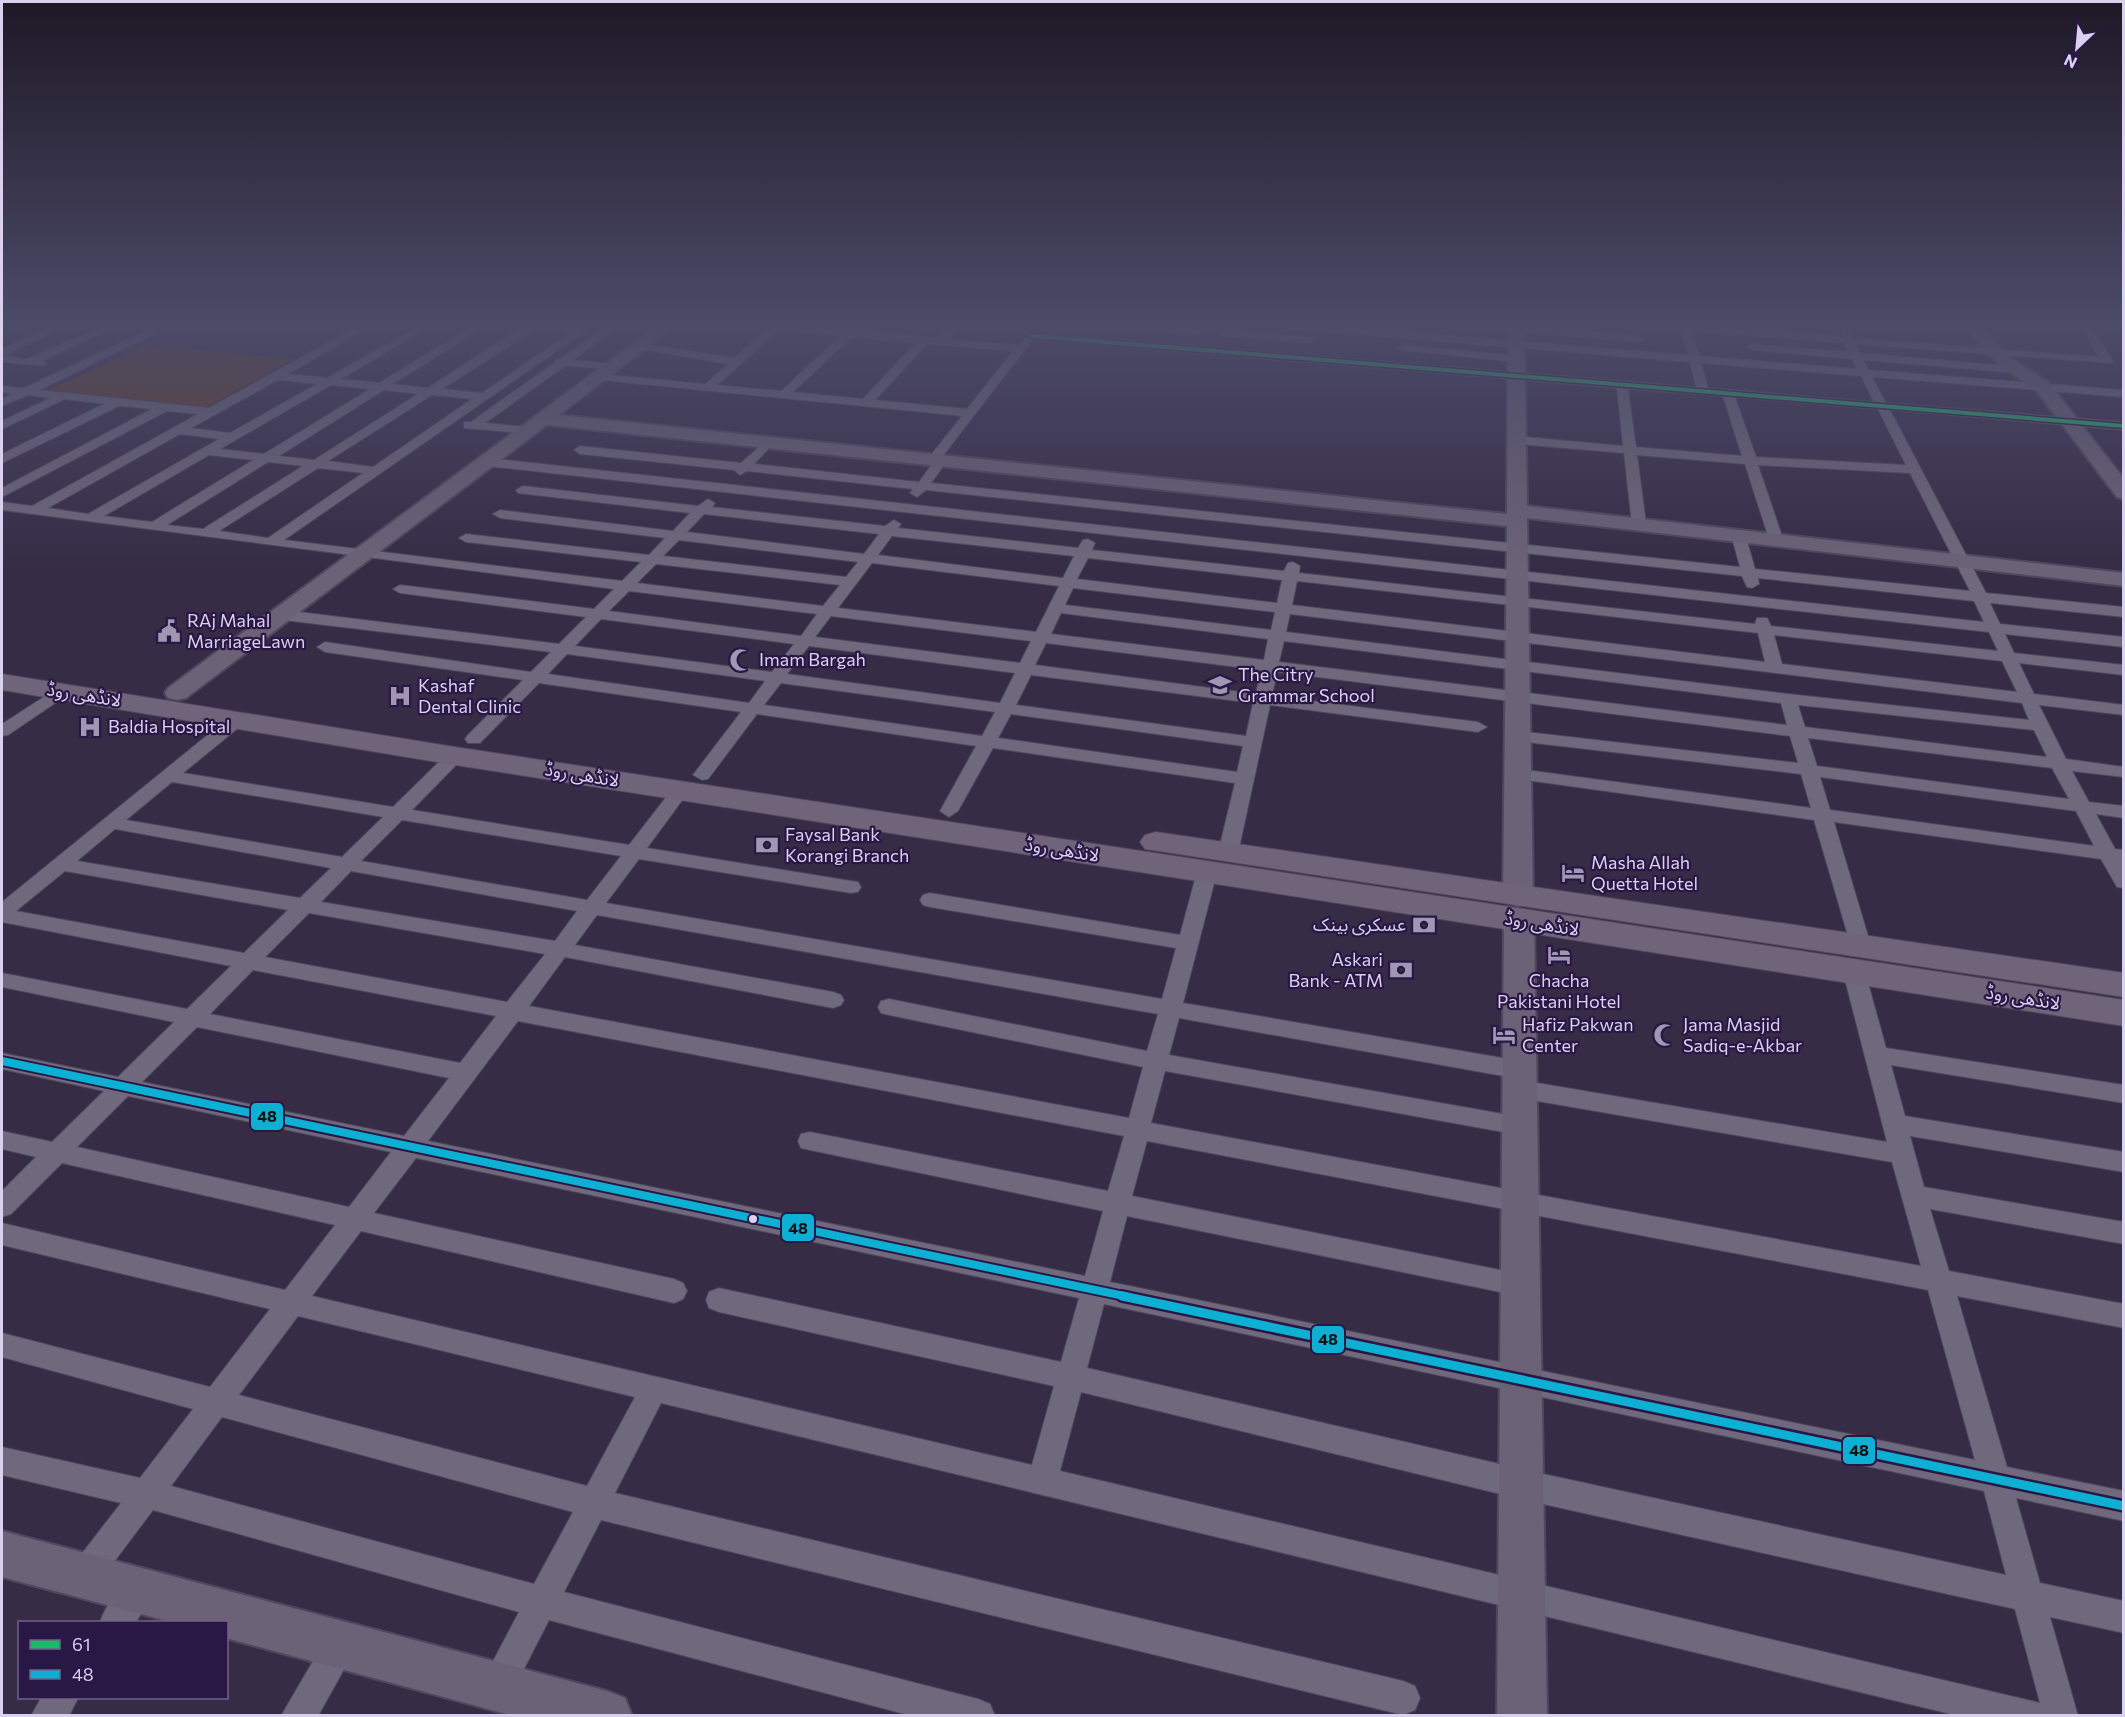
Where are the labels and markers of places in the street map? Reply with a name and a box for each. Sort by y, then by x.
place label: RAj Mahal MarriageLawn [187,609,305,652]
public building icon: RAj Mahal MarriageLawn [156,618,182,644]
mosque icon: Imam Bargah [728,647,754,673]
place label: Imam Bargah [759,648,866,670]
place label: The Citry Grammar School [1238,663,1375,706]
school or university icon: The Citry Grammar School [1207,672,1233,698]
place label: Kashaf Dental Clinic [418,674,521,717]
hospital icon: Kashaf Dental Clinic [387,683,413,709]
hospital icon: Baldia Hospital [77,714,103,740]
place label: Baldia Hospital [108,715,230,737]
place label: Faysal Bank Korangi Branch [785,823,909,866]
bank icon: Faysal Bank Korangi Branch [754,832,780,858]
place label: Masha Allah Quetta Hotel [1591,851,1698,894]
hotel icon: Masha Allah Quetta Hotel [1560,860,1586,886]
bank icon: عسکری بینک [1411,912,1437,938]
place label: عسکری بینک [1313,913,1406,936]
hotel icon: Chacha Pakistani Hotel [1546,942,1572,968]
place label: Askari Bank - ATM [1288,948,1383,991]
bank icon: Askari Bank - ATM [1388,957,1414,983]
place label: Chacha Pakistani Hotel [1497,969,1621,1012]
place label: Hafiz Pakwan Center [1522,1013,1633,1056]
place label: Jama Masjid Sadiq-e-Akbar [1683,1013,1802,1056]
hotel icon: Hafiz Pakwan Center [1491,1022,1517,1048]
mosque icon: Jama Masjid Sadiq-e-Akbar [1652,1022,1678,1048]
unlabelled marker [747,1213,759,1225]

